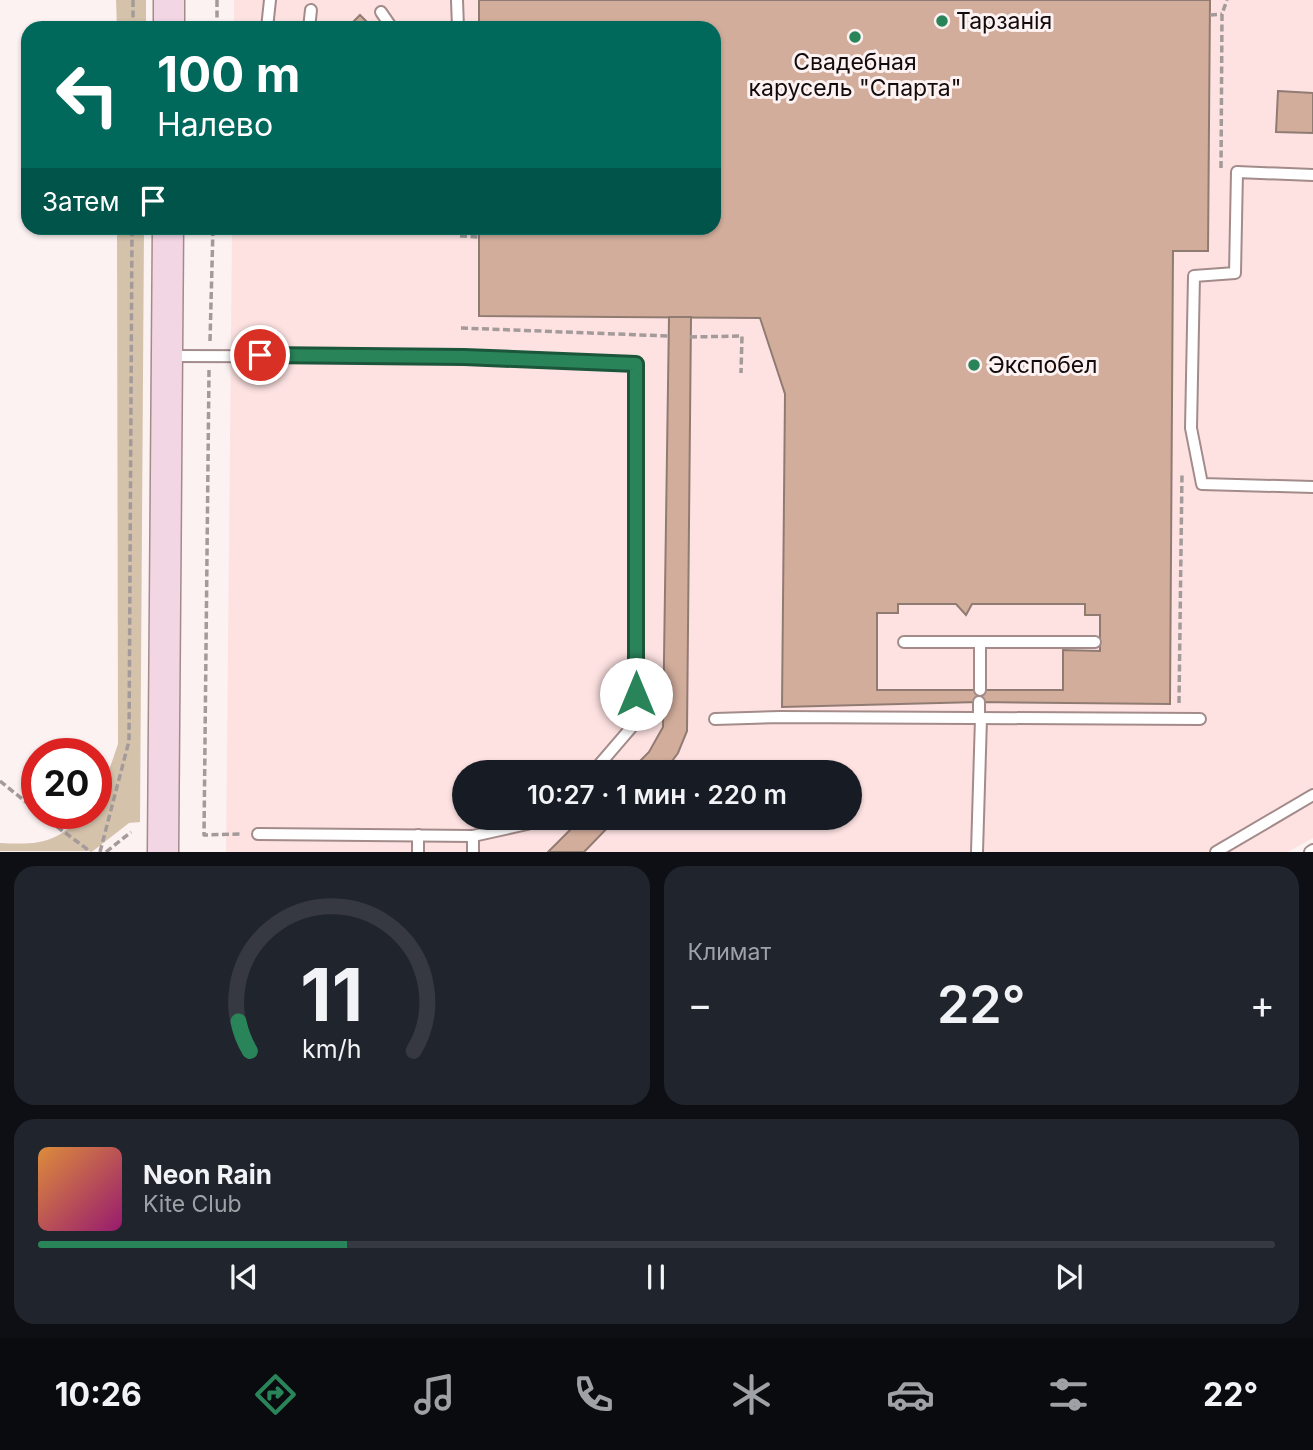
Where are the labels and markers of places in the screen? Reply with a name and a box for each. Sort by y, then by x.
place label: Тарзанія [956,7,1052,35]
marker: Тарзанія [934,13,950,29]
marker: Свадебная карусель "Спарта" [847,29,863,45]
place label: Свадебная карусель "Спарта" [749,48,961,102]
pin [230,325,290,385]
place label: Экспобел [988,351,1097,379]
marker: Экспобел [966,357,982,373]

